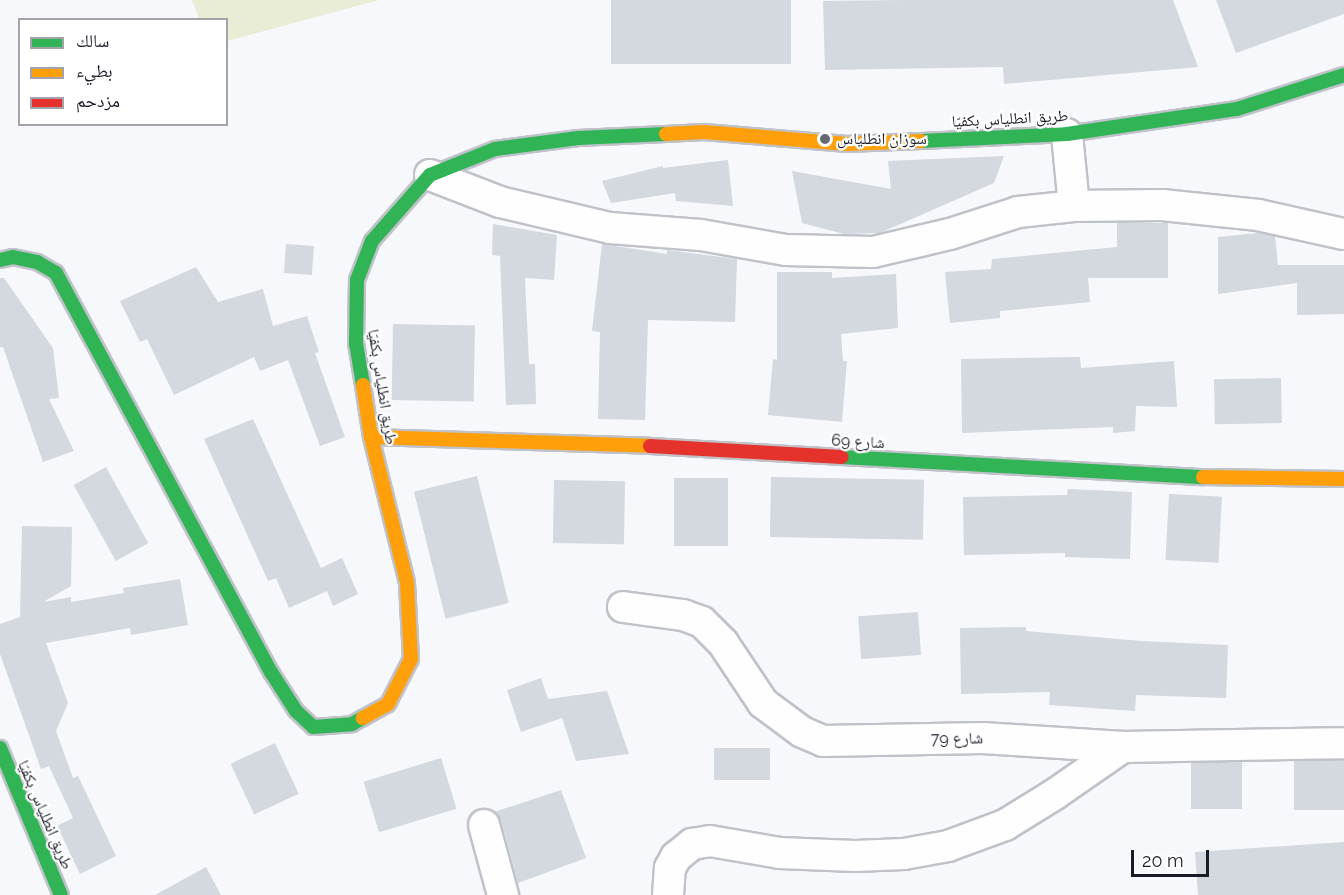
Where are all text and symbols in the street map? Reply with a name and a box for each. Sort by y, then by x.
legend [18,18,228,126]
text: سالك [76,30,109,51]
text: بطيء [76,60,113,81]
text: مزدحم [76,90,120,111]
street label: طريق انطلياس بكفيّا [951,106,1069,132]
place label: سوزان انطلياس [837,129,927,149]
marker: سوزان انطلياس [818,132,832,146]
street label: طريق انطلياس بكفيّا [363,328,401,446]
street label: شارع 69 [831,431,885,453]
street label: شارع 79 [931,729,983,749]
street label: طريق انطلياس بكفيّا [13,757,77,873]
scale bar [1134,838,1212,876]
text: 20 m [1142,850,1184,871]

